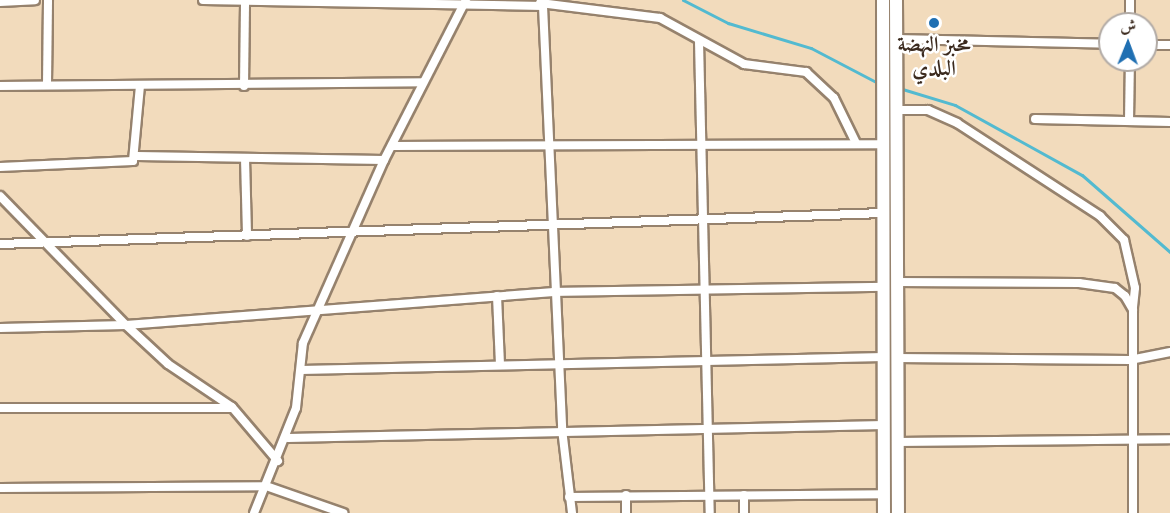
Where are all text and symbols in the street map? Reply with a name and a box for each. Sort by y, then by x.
north arrow [1098,12,1158,72]
text: ش [1120,15,1136,37]
marker: مخبز النهضة البلدي [927,16,941,30]
place label: مخبز النهضة البلدي [898,32,970,82]

